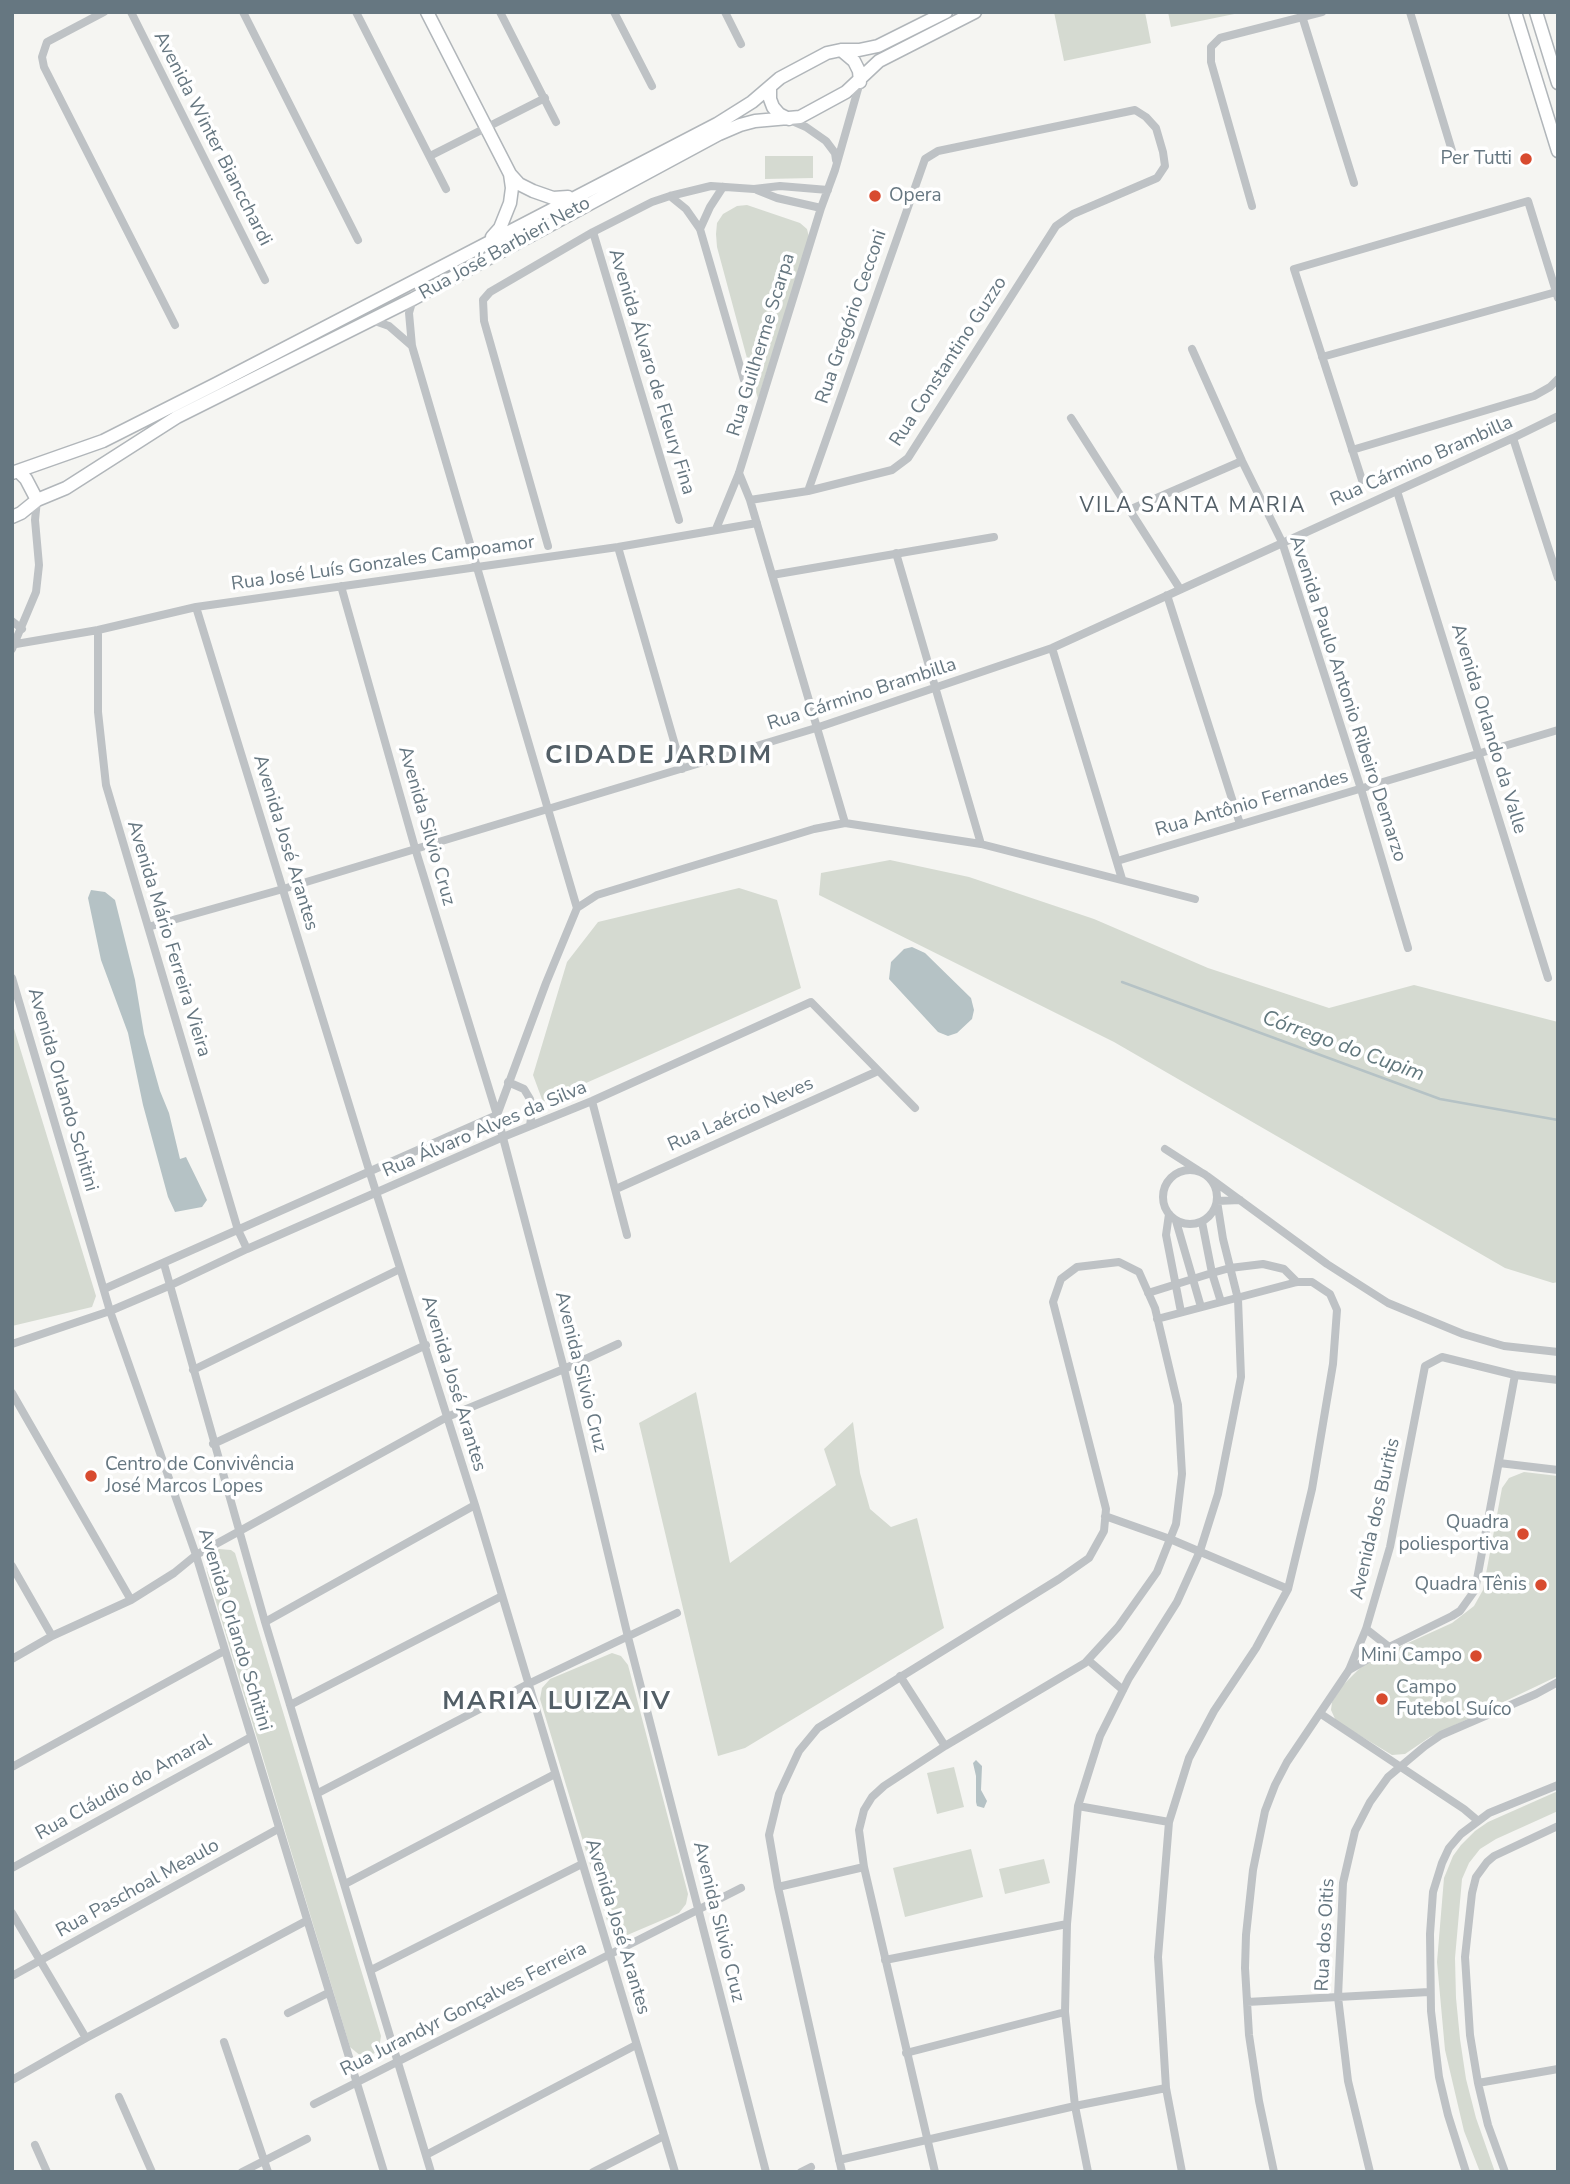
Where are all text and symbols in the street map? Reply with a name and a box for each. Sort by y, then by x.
street label: Avenida Winter Biancchardi [148,28,276,250]
place label: Per Tutti [1440,148,1512,170]
marker: Per Tutti [1518,151,1534,167]
place label: Opera [889,185,942,207]
marker: Opera [867,188,883,204]
street label: Rua José Barbieri Neto [416,193,594,305]
street label: Rua Gregório Cecconi [812,227,892,407]
street label: Avenida Álvaro de Fleury Fina [603,246,699,498]
street label: Rua Guilherme Scarpa [723,251,801,439]
street label: Rua Constantino Guzzo [885,273,1013,451]
street label: Rua Cármino Brambilla [1327,411,1517,513]
district label: VILA SANTA MARIA [1082,494,1304,520]
street label: Rua José Luís Gonzales Campoamor [230,531,536,597]
street label: Avenida Paulo Antonio Ribeiro Demarzo [1283,533,1411,865]
street label: Avenida Orlando da Valle [1445,621,1531,837]
street label: Rua Cármino Brambilla [765,654,959,736]
district label: CIDADE JARDIM [547,741,771,773]
street label: Avenida Silvio Cruz [392,744,460,908]
street label: Avenida José Arantes [247,752,323,934]
street label: Rua Antônio Fernandes [1153,766,1351,842]
street label: Avenida Mário Ferreira Vieira [121,818,215,1060]
street label: Avenida Orlando Schitini [22,986,102,1194]
water label: Córrego do Cupim [1259,1006,1427,1088]
street label: Rua Laércio Neves [665,1073,817,1157]
street label: Rua Álvaro Alves da Silva [379,1077,591,1183]
street label: Avenida Silvio Cruz [549,1289,611,1455]
street label: Avenida José Arantes [415,1293,491,1475]
street label: Avenida dos Buritis [1346,1436,1406,1602]
place label: Centro de Convivência José Marcos Lopes [105,1454,294,1498]
marker: Centro de Convivência José Marcos Lopes [83,1468,99,1484]
place label: Quadra poliesportiva [1398,1512,1509,1556]
street label: Avenida Orlando Schitini [192,1526,276,1734]
marker: Quadra poliesportiva [1515,1526,1531,1542]
place label: Quadra Tênis [1415,1574,1527,1596]
marker: Quadra Tênis [1533,1577,1549,1593]
place label: Mini Campo [1361,1645,1462,1667]
marker: Mini Campo [1468,1648,1484,1664]
place label: Campo Futebol Suíco [1396,1677,1512,1721]
district label: MARIA LUIZA IV [444,1687,670,1719]
marker: Campo Futebol Suíco [1374,1691,1390,1707]
street label: Rua Cláudio do Amaral [32,1730,216,1846]
street label: Rua Paschoal Meaulo [52,1835,224,1943]
street label: Avenida José Arantes [579,1836,655,2018]
street label: Avenida Silvio Cruz [687,1839,749,2005]
street label: Rua dos Oitis [1312,1878,1340,1992]
street label: Rua Jurandyr Gonçalves Ferreira [337,1938,591,2082]

